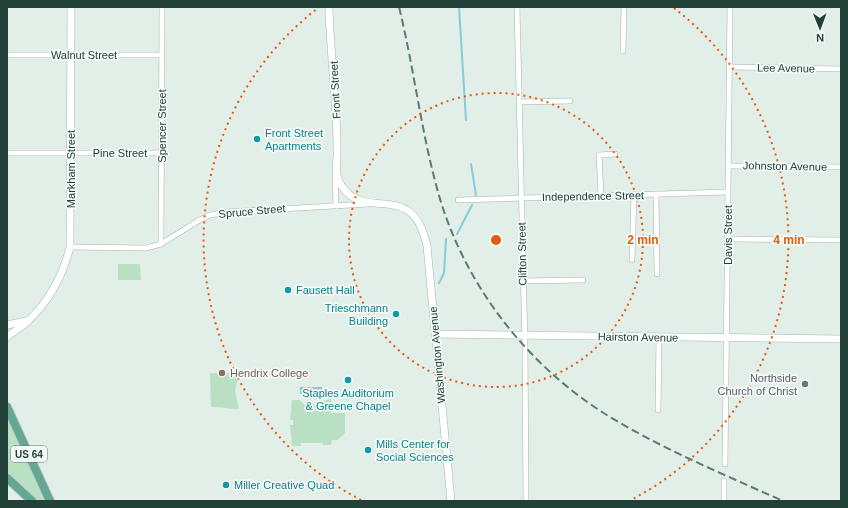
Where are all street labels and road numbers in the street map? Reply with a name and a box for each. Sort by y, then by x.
street label: Walnut Street [51,49,117,61]
street label: Front Street [327,61,343,119]
street label: Lee Avenue [757,61,815,75]
street label: Spencer Street [156,89,168,163]
street label: Markham Street [65,130,77,208]
street label: Pine Street [93,147,147,159]
street label: Johnston Avenue [743,159,827,173]
street label: Independence Street [542,189,644,203]
street label: Spruce Street [218,202,286,220]
street label: Davis Street [722,205,734,265]
street label: Clifton Street [515,222,529,286]
street label: Washington Avenue [427,306,447,404]
street label: Hairston Avenue [598,330,678,344]
road number: US 64 [11,446,47,462]

